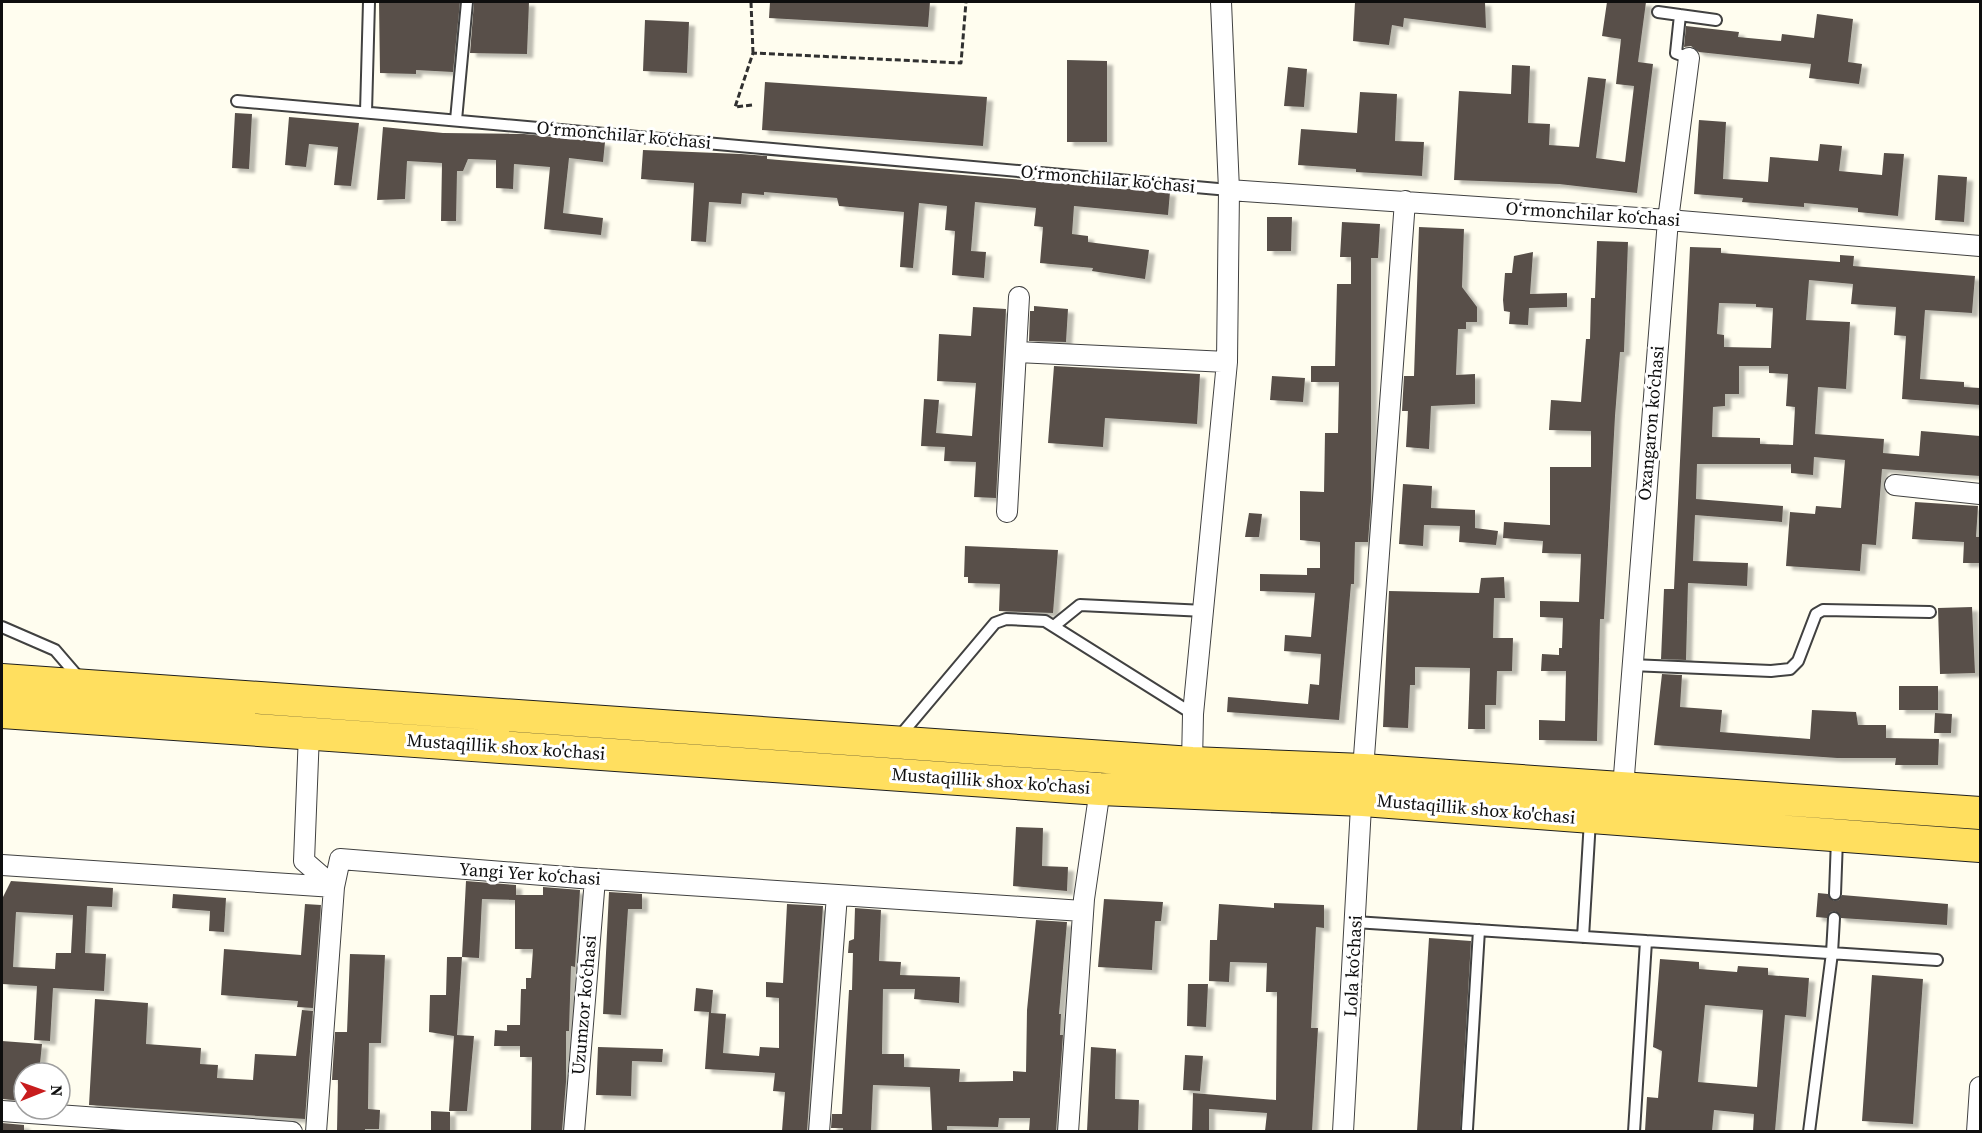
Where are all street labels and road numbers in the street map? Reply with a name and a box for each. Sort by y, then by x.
street label: Oʻrmonchilar koʻchasi [536,114,712,155]
street label: Oʻrmonchilar koʻchasi [1020,158,1196,199]
street label: Oʻrmonchilar koʻchasi [1505,195,1681,232]
street label: Oxangaron koʻchasi [1631,344,1670,501]
street label: Mustaqillik shox ko'chasi [406,727,606,766]
street label: Mustaqillik shox ko'chasi [891,761,1091,800]
street label: Mustaqillik shox ko'chasi [1376,787,1576,830]
street label: Yangi Yer koʻchasi [458,856,602,891]
street label: Lola koʻchasi [1337,914,1368,1018]
street label: Uzumzor koʻchasi [565,934,602,1076]

